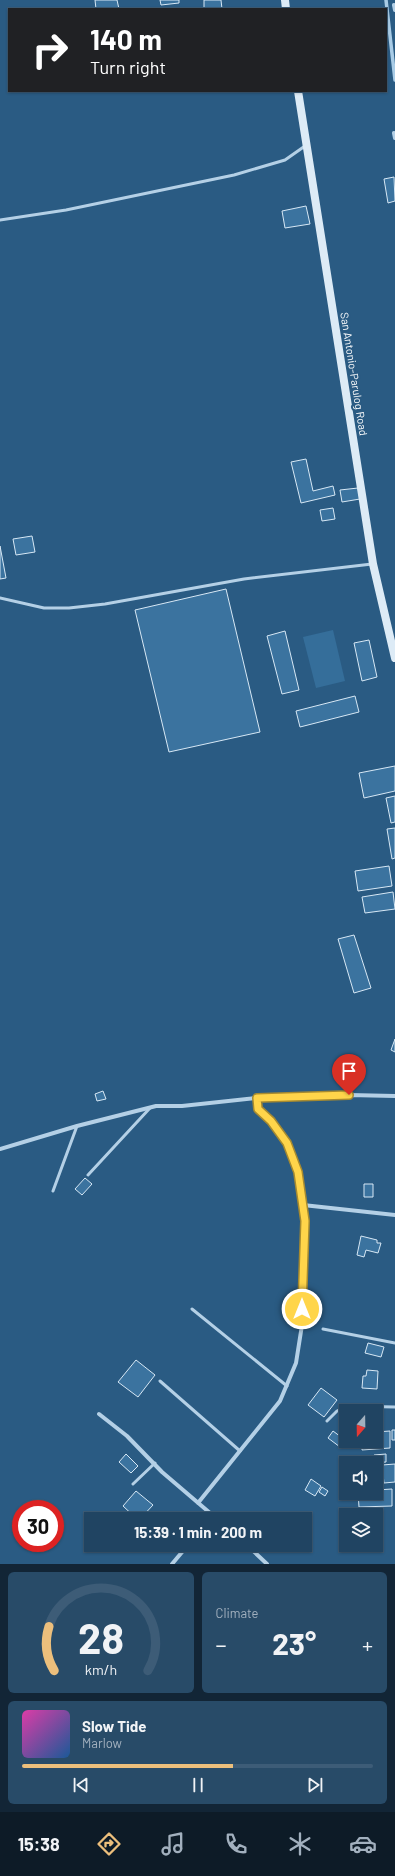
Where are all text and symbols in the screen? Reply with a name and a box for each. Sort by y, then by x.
text: 140 m [90,22,162,56]
icon: right [24,24,76,76]
text: Turn right [90,56,166,78]
street label: San Antonio-Parulog Road [338,311,371,436]
pin [332,1054,366,1095]
icon: arrive [338,1060,360,1082]
position arrow [281,1288,323,1330]
north arrow [339,1404,383,1448]
map controls [339,1404,383,1552]
button: sound [339,1456,383,1500]
speed limit sign: 30 [12,1500,64,1552]
button: layers [339,1508,383,1552]
text: 15:39 · 1 min · 200 m [134,1523,262,1541]
text: Climate [216,1605,259,1621]
text: 28 [78,1611,124,1661]
text: 23° [272,1625,316,1661]
text: − [216,1631,227,1657]
text: + [362,1631,373,1657]
text: km/h [85,1660,117,1677]
text: Slow Tide [82,1717,146,1735]
text: Marlow [82,1735,122,1751]
icon: previous [70,1774,92,1796]
icon: pause [187,1774,209,1796]
icon: next [304,1774,326,1796]
icon: directions [95,1830,123,1858]
icon: music [159,1830,187,1858]
icon: phone [222,1830,250,1858]
icon: climate [286,1830,314,1858]
icon: car [349,1830,377,1858]
text: 15:38 [18,1833,60,1855]

